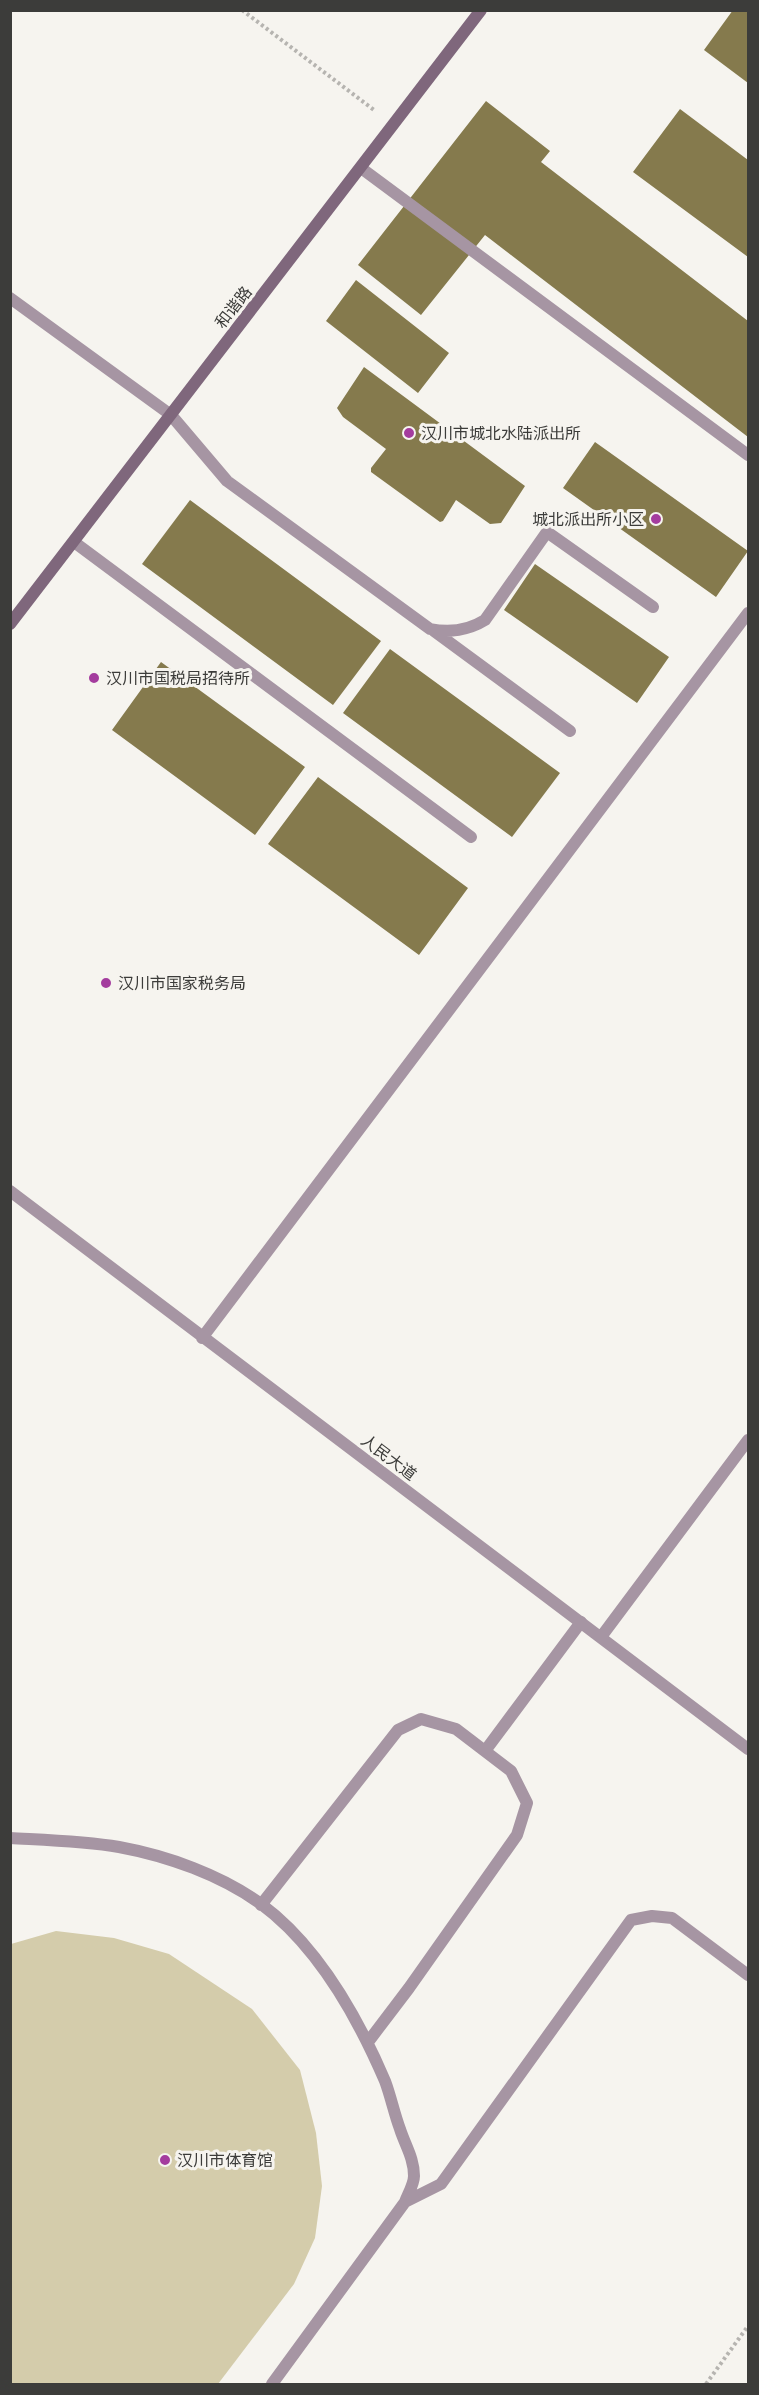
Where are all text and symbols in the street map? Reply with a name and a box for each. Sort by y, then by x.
street label: 和谐路 [210,282,256,332]
place label: 汉川市城北水陆派出所 [421,423,581,443]
marker: 汉川市城北水陆派出所 [402,426,416,440]
place label: 城北派出所小区 [532,509,644,529]
marker: 城北派出所小区 [649,512,663,526]
place label: 汉川市国税局招待所 [106,668,250,688]
marker: 汉川市国税局招待所 [87,671,101,685]
place label: 汉川市国家税务局 [118,973,246,993]
marker: 汉川市国家税务局 [99,976,113,990]
street label: 人民大道 [357,1430,421,1484]
place label: 汉川市体育馆 [177,2150,273,2170]
marker: 汉川市体育馆 [158,2153,172,2167]

